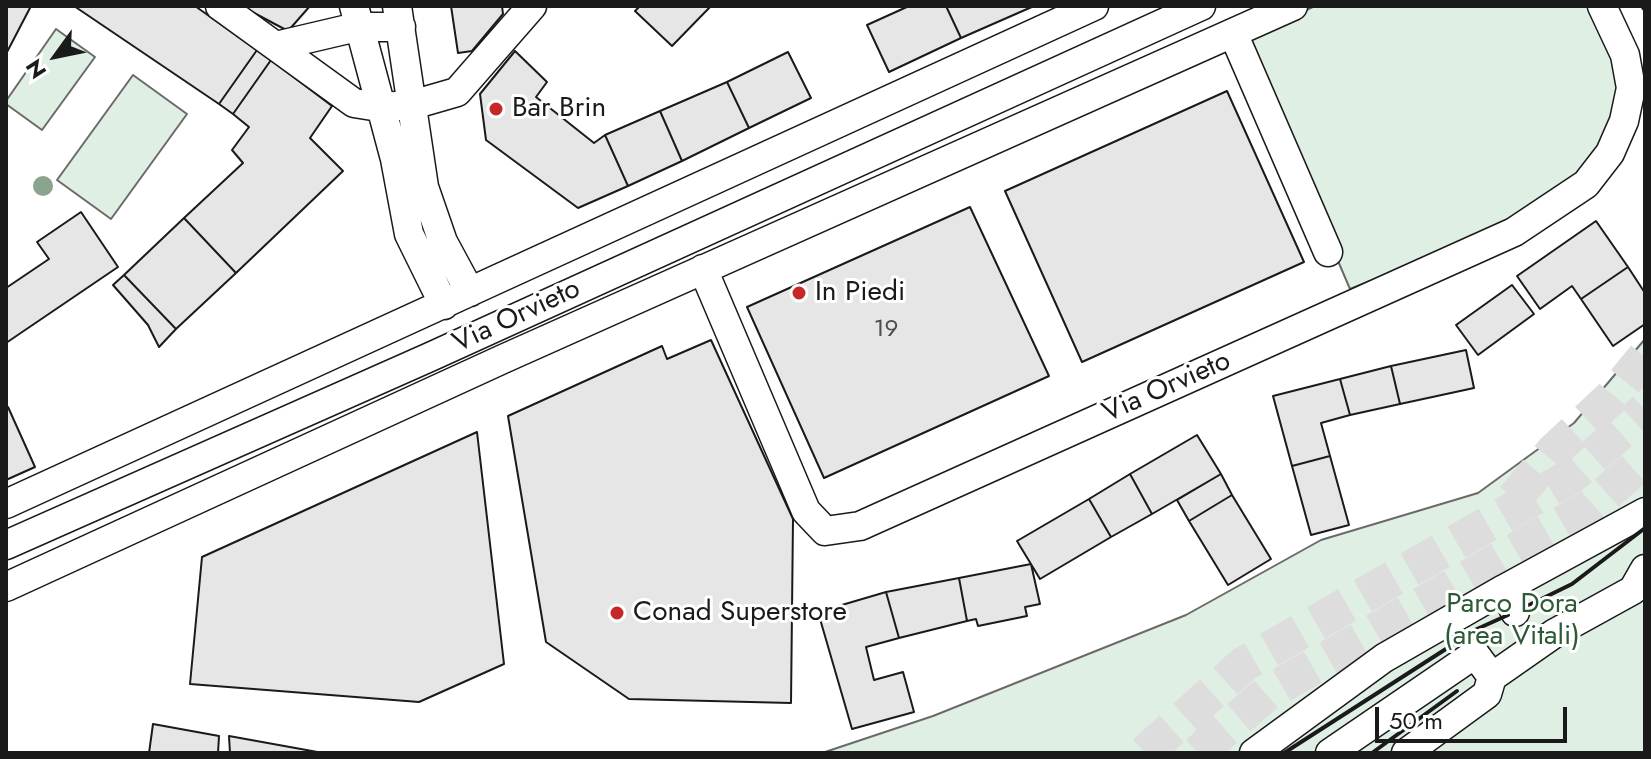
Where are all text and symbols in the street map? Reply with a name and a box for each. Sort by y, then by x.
north arrow [16,16,96,96]
text: N [18,53,54,85]
place label: Bar Brin [512,92,606,126]
marker: Bar Brin [487,100,505,118]
street label: Via Orvieto [448,273,586,361]
place label: In Piedi [815,276,905,310]
marker: In Piedi [790,284,808,302]
house number: 19 [874,316,898,344]
street label: Via Orvieto [1098,345,1236,431]
park label: Parco Dora (area Vitali) [1444,588,1580,654]
place label: Conad Superstore [633,596,847,630]
marker: Conad Superstore [608,604,626,622]
scale bar [1379,691,1571,741]
text: 50 m [1389,703,1443,738]

